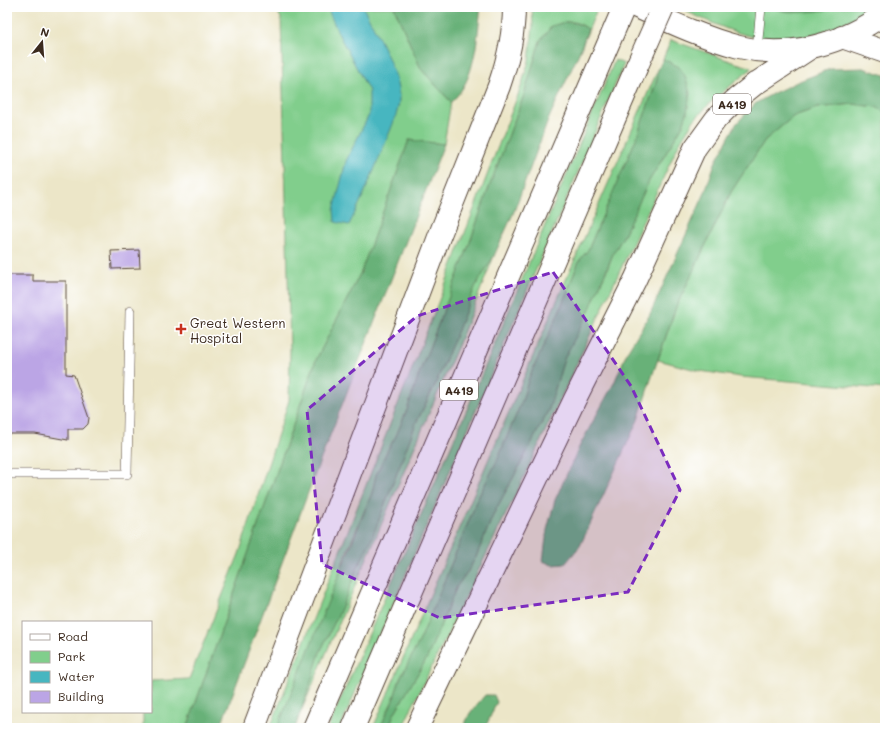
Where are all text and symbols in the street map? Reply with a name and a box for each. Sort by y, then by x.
north arrow [22,22,62,62]
text: N [39,24,51,40]
road number: A419 [713,94,751,114]
place label: Great Western Hospital [190,314,285,346]
marker: Great Western Hospital [175,323,187,335]
road number: A419 [440,380,478,400]
legend [22,621,152,713]
text: Road [58,628,88,644]
text: Park [58,648,85,664]
text: Water [58,668,95,684]
text: Building [58,688,104,704]

